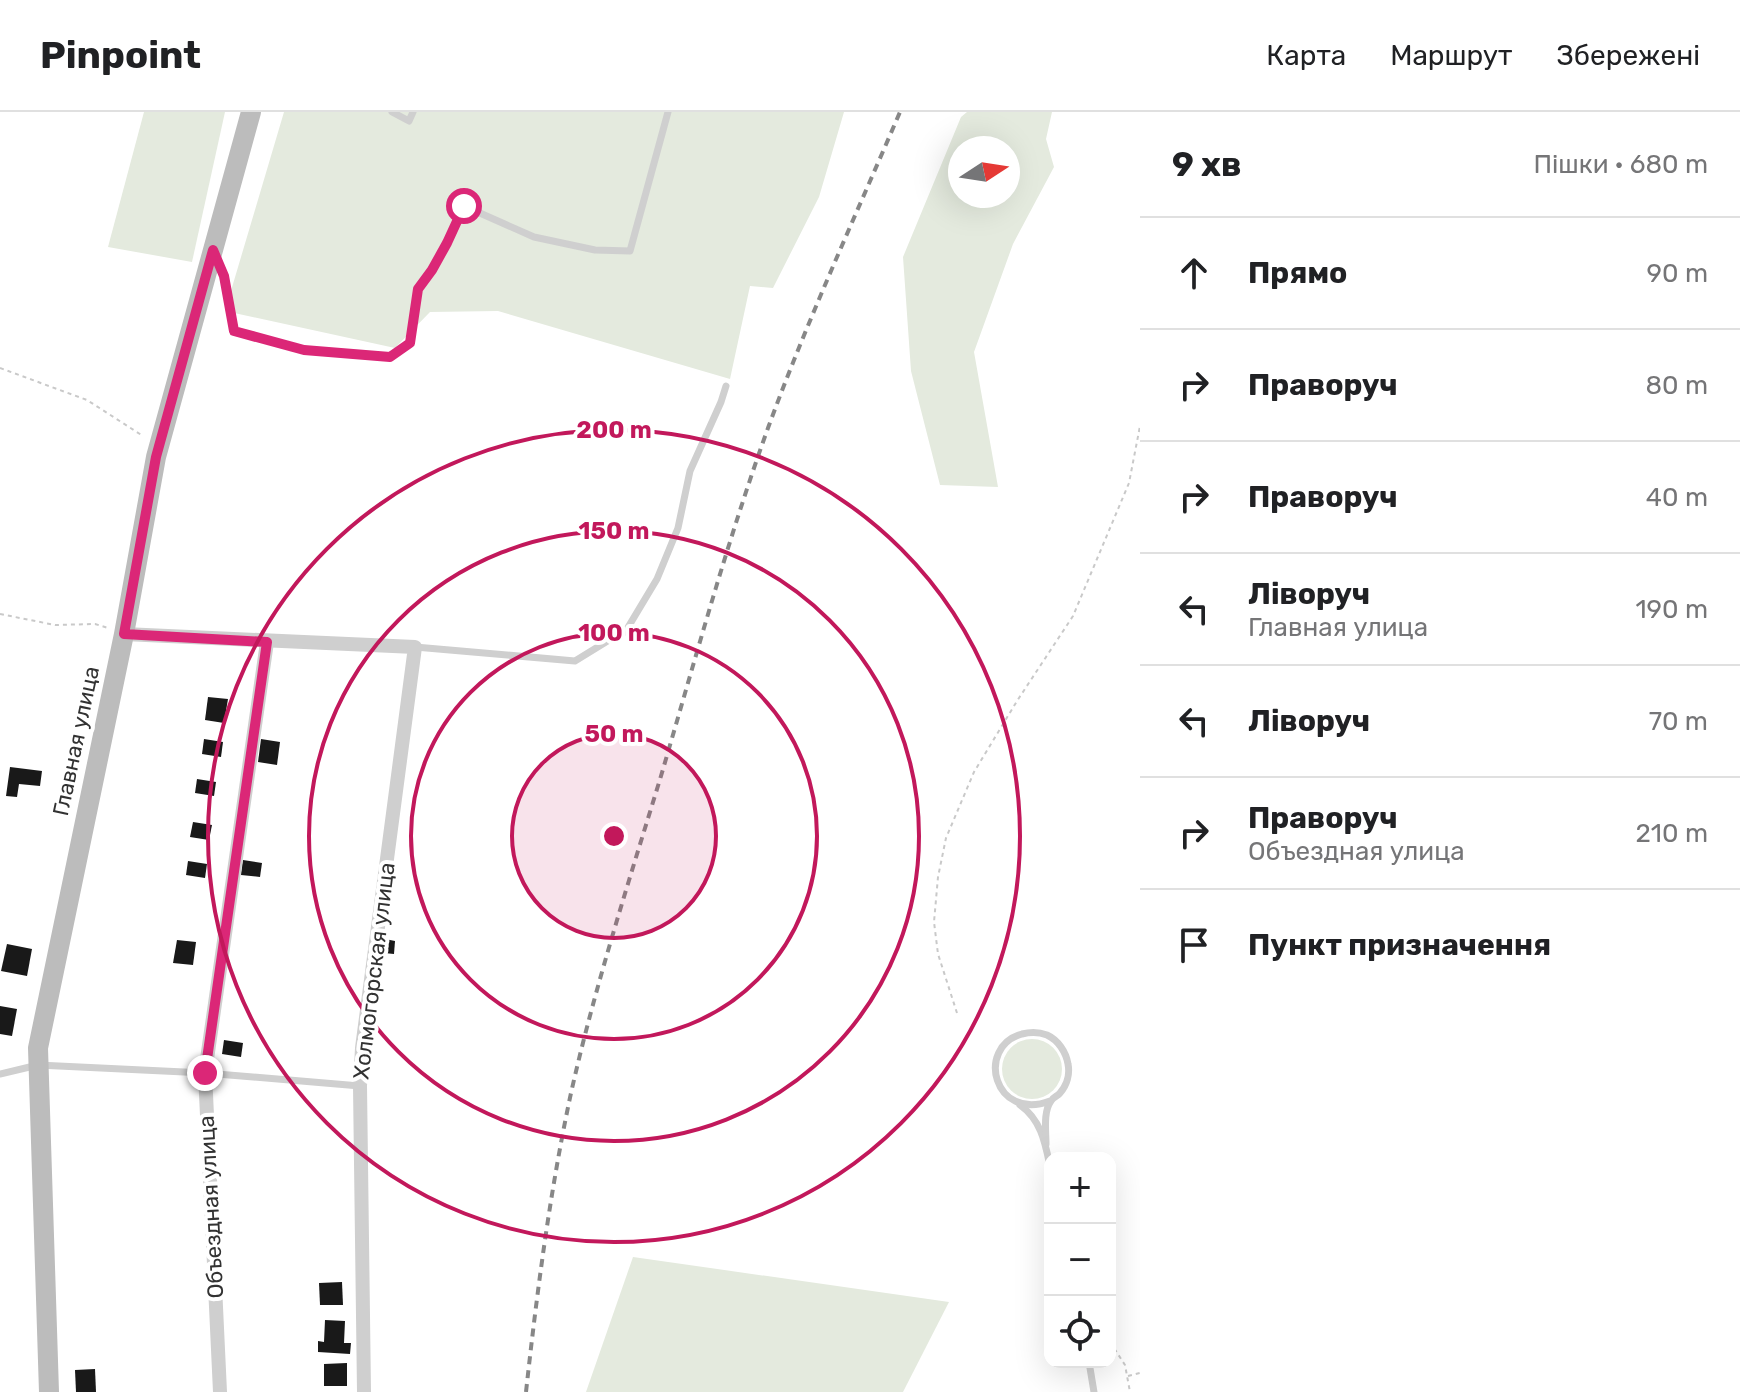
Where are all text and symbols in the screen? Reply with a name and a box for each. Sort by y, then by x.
text: Pinpoint [40,32,201,78]
text: Карта [1266,39,1346,72]
text: Маршрут [1390,39,1512,72]
text: Збережені [1556,39,1700,72]
north arrow [948,136,1020,208]
text: 9 хв [1172,144,1242,185]
text: Пішки · 680 m [1533,149,1708,180]
route start [446,188,482,224]
icon: ahead [1172,251,1216,295]
text: Прямо [1248,255,1347,291]
text: 90 m [1647,258,1708,289]
icon: right [1172,363,1216,407]
text: Праворуч [1248,367,1398,403]
text: 80 m [1645,370,1708,401]
text: 200 m [576,416,652,444]
icon: right [1172,475,1216,519]
text: Праворуч [1248,479,1398,515]
text: 40 m [1646,482,1708,513]
text: 150 m [579,517,649,545]
text: Ліворуч [1248,576,1370,612]
icon: left [1172,587,1216,631]
text: 190 m [1635,594,1708,625]
text: Главная улица [1248,612,1428,643]
text: 100 m [578,619,650,647]
street label: Главная улица [47,664,105,818]
icon: left [1172,699,1216,743]
text: Ліворуч [1248,703,1370,739]
text: 70 m [1649,706,1708,737]
text: 50 m [585,720,643,748]
text: Праворуч [1248,800,1398,836]
icon: right [1172,811,1216,855]
text: 210 m [1636,818,1708,849]
centre of rings [600,822,628,850]
text: Объездная улица [1248,836,1465,867]
street label: Холмогорская улица [347,861,401,1081]
icon: arrive [1172,923,1216,967]
text: Пункт призначення [1248,927,1551,963]
route end [187,1055,223,1091]
street label: Объездная улица [193,1115,229,1299]
map controls [1044,1152,1116,1368]
button: + [1044,1152,1116,1224]
button: − [1044,1224,1116,1296]
button: locate [1044,1296,1116,1368]

